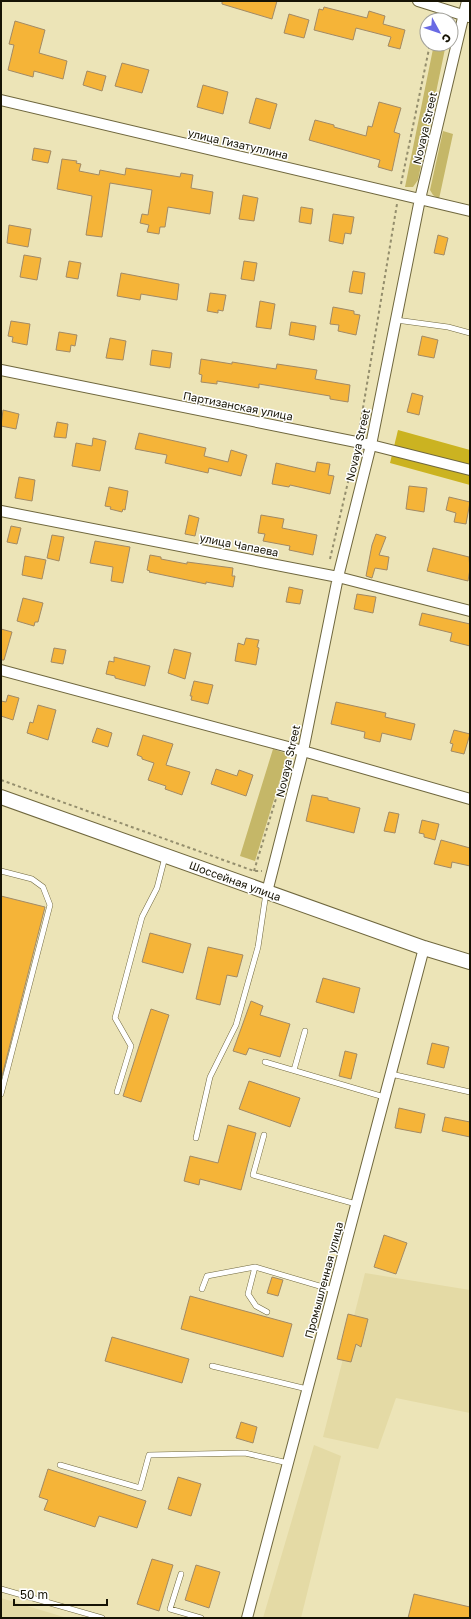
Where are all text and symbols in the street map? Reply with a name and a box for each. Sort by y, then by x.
north arrow [419,12,459,52]
text: С [439,32,455,46]
street label: Novaya Street [410,90,439,165]
street label: улица Гизатуллина [187,126,290,161]
street label: Партизанская улица [182,388,294,423]
street label: Novaya Street [343,407,372,482]
street label: улица Чапаева [198,530,280,559]
street label: Novaya Street [273,723,302,798]
street label: Шоссейная улица [188,858,283,903]
street label: Промышленная улица [302,1220,345,1340]
scale bar [14,1581,107,1607]
text: 50 m [20,1587,48,1602]

